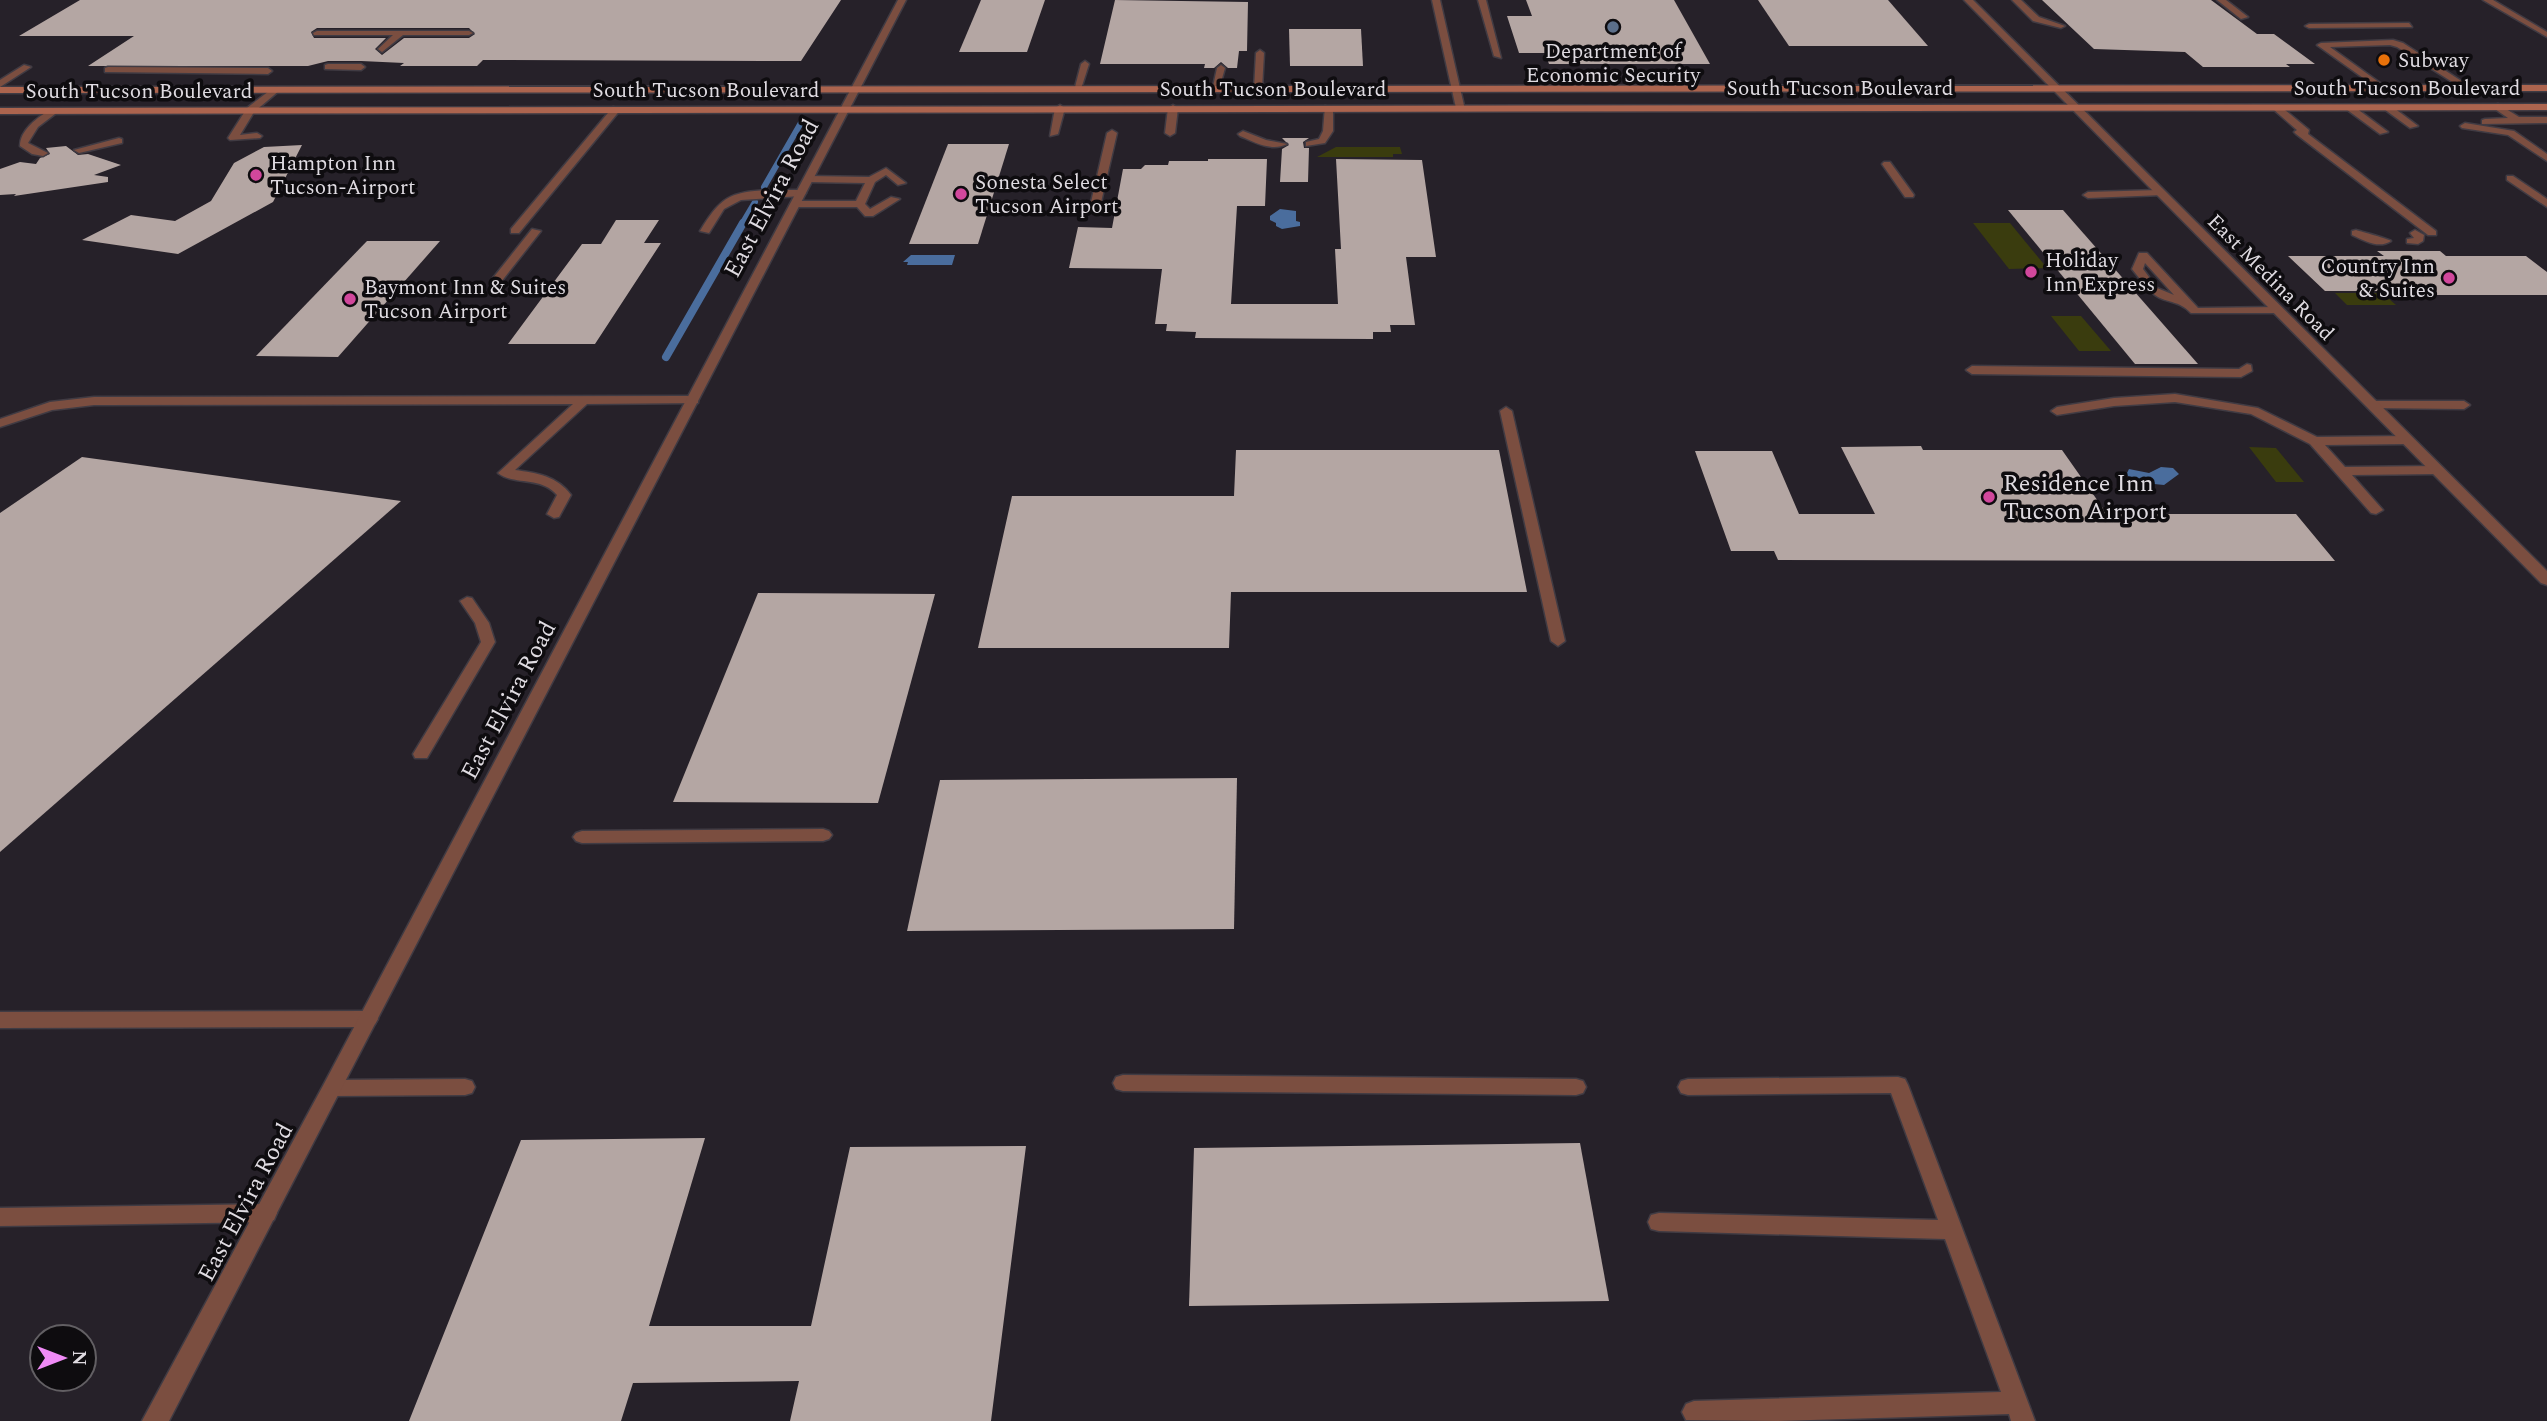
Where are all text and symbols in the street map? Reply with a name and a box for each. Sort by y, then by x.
marker: Department of Economic Security [1605,19,1621,35]
place label: Department of Economic Security [1526,36,1701,92]
place label: Subway [2398,45,2470,77]
marker: Subway [2376,52,2392,68]
street label: South Tucson Boulevard [1726,73,1954,105]
street label: South Tucson Boulevard [2293,73,2521,105]
street label: South Tucson Boulevard [1159,74,1387,106]
street label: South Tucson Boulevard [592,75,820,107]
street label: South Tucson Boulevard [25,76,253,108]
street label: East Elvira Road [715,113,829,284]
place label: Hampton Inn Tucson-Airport [270,148,415,204]
marker: Hampton Inn Tucson-Airport [248,167,264,183]
place label: Sonesta Select Tucson Airport [975,167,1118,223]
marker: Sonesta Select Tucson Airport [953,186,969,202]
street label: East Medina Road [2199,207,2341,349]
place label: Holiday Inn Express [2045,245,2155,301]
place label: Country Inn & Suites [2320,251,2435,307]
marker: Holiday Inn Express [2023,264,2039,280]
marker: Country Inn & Suites [2441,270,2457,286]
place label: Baymont Inn & Suites Tucson Airport [364,272,566,328]
marker: Baymont Inn & Suites Tucson Airport [342,291,358,307]
place label: Residence Inn Tucson Airport [2003,466,2167,530]
marker: Residence Inn Tucson Airport [1981,489,1997,505]
street label: East Elvira Road [452,615,566,786]
street label: East Elvira Road [189,1117,303,1288]
north arrow [28,1323,98,1393]
text: N [64,1350,93,1366]

